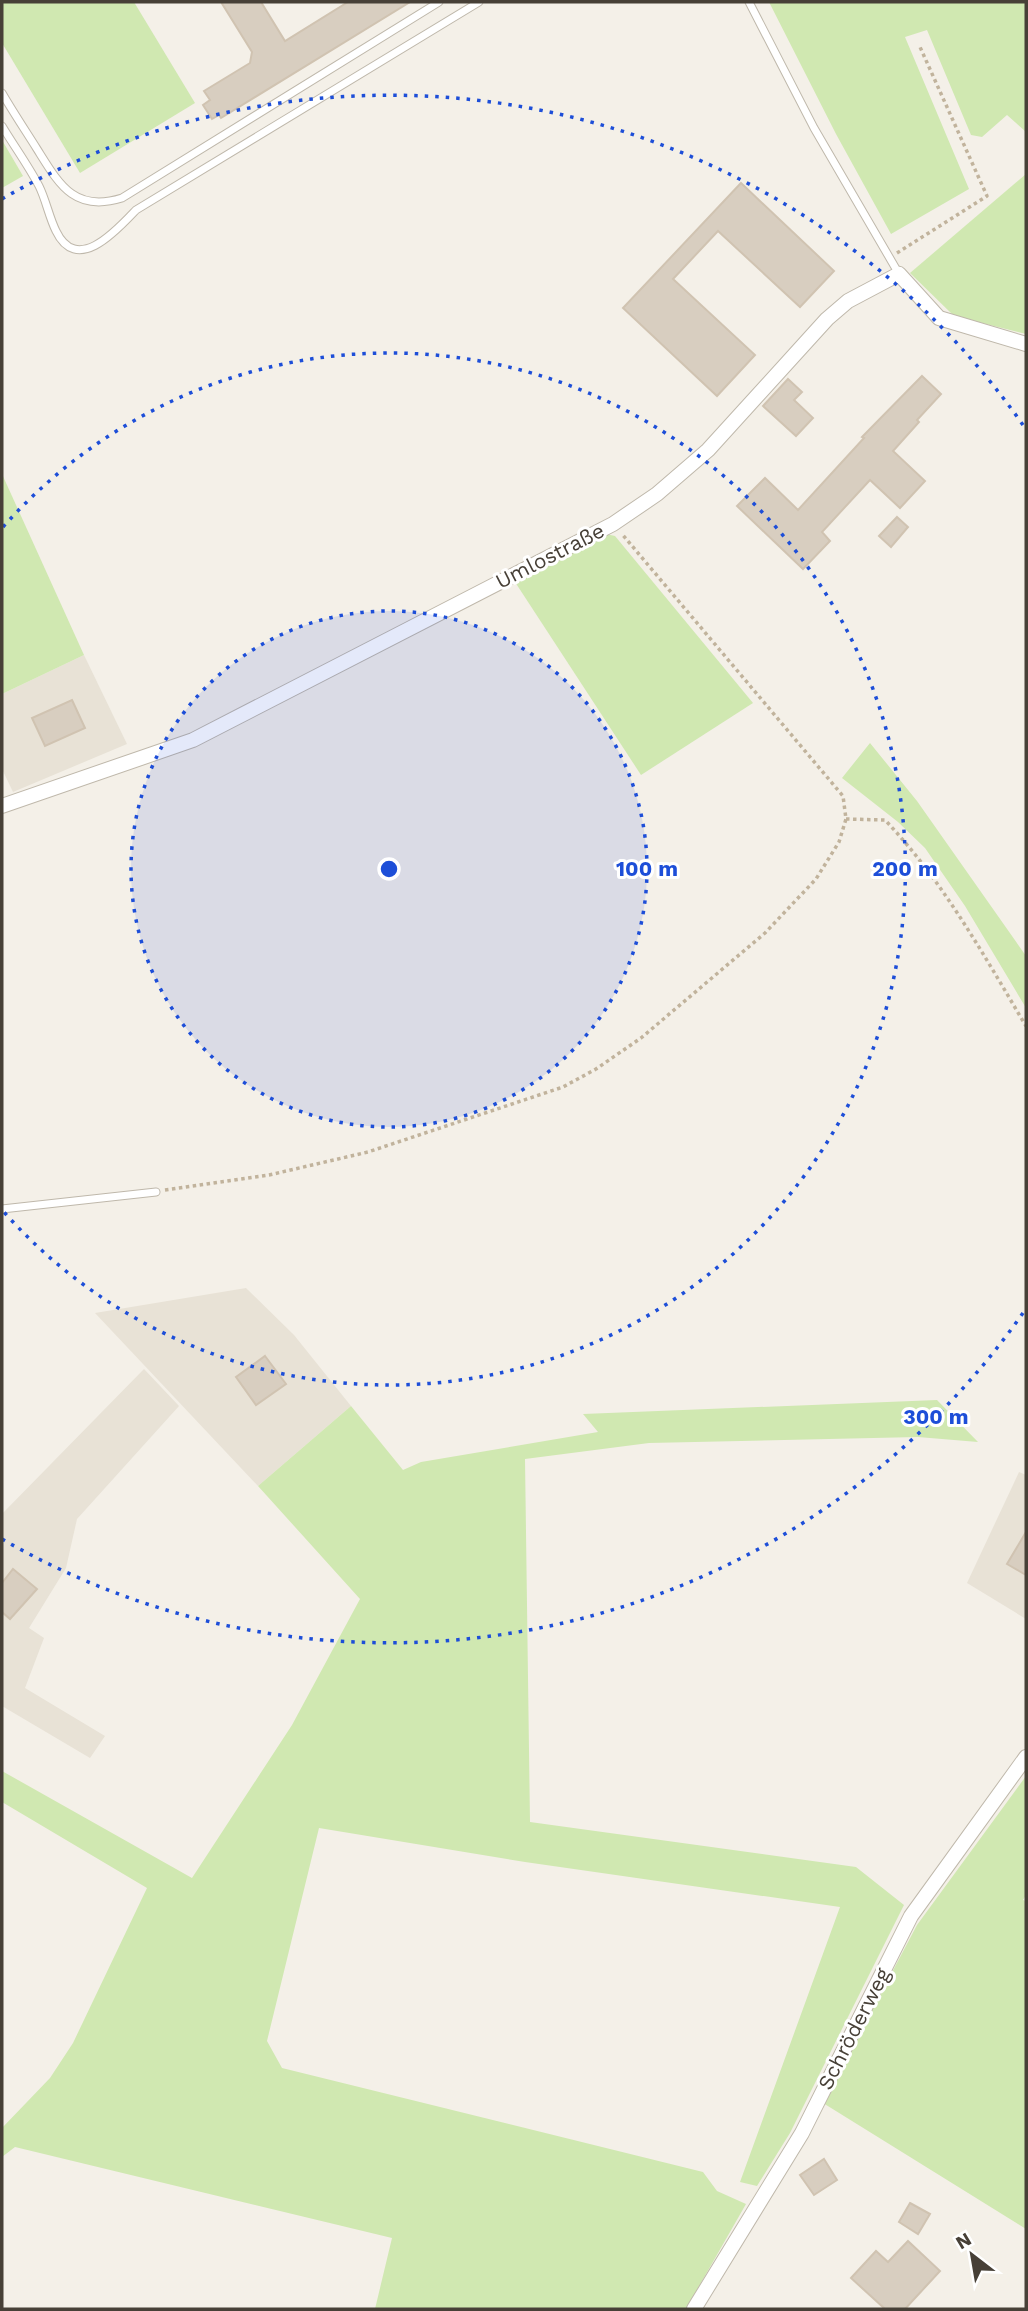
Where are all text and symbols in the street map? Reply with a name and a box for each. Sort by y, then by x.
street label: Umlostraße [491,517,608,594]
text: 100 m [616,856,678,881]
text: 200 m [872,856,938,881]
centre of rings [377,857,401,881]
text: 300 m [903,1404,969,1429]
street label: Schröderweg [812,1963,895,2094]
north arrow [937,2220,1007,2290]
text: N [952,2227,975,2254]

